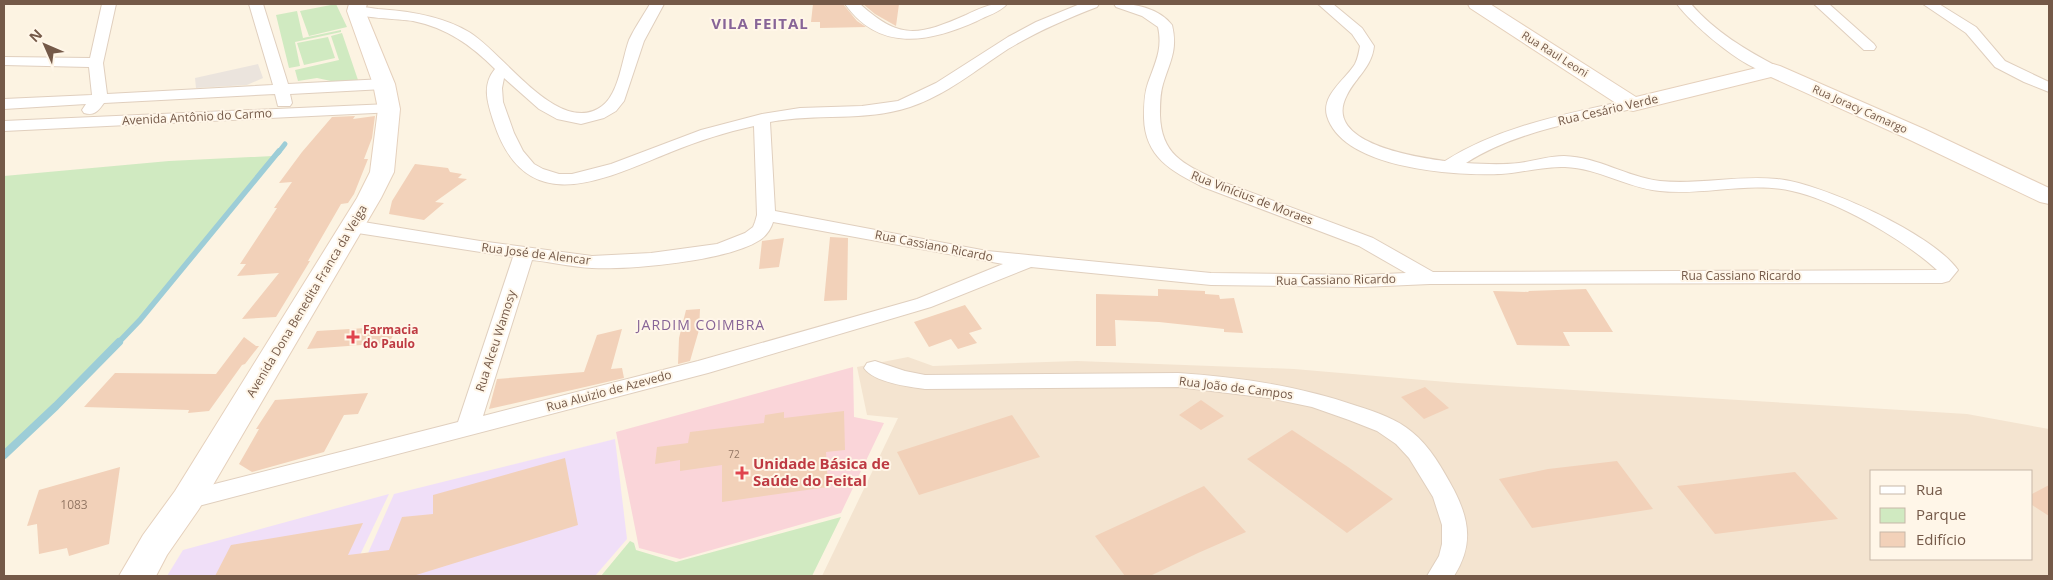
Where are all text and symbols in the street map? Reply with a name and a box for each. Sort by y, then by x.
district label: VILA FEITAL [711,13,809,33]
north arrow [20,20,70,70]
text: N [25,25,46,46]
street label: Rua Raul Leoni [1519,27,1591,80]
street label: Rua Joracy Camargo [1810,81,1911,136]
street label: Rua Cesário Verde [1556,90,1660,129]
street label: Avenida Antônio do Carmo [122,104,272,129]
street label: Rua Vinícius de Moraes [1189,166,1316,229]
street label: Avenida Dona Benedita Franca da Veiga [242,201,371,400]
street label: Rua Cassiano Ricardo [874,226,995,265]
street label: Rua José de Alencar [481,238,592,269]
street label: Rua Cassiano Ricardo [1681,267,1801,284]
street label: Rua Cassiano Ricardo [1276,270,1396,289]
street label: Rua Alceu Wamosy [471,287,520,394]
district label: JARDIM COIMBRA [635,315,765,334]
place label: Farmacia do Paulo [363,321,418,352]
marker: Farmacia do Paulo [347,331,359,343]
street label: Rua Aluizio de Azevedo [544,366,673,415]
street label: Rua João de Campos [1178,372,1294,403]
house number: 72 [728,447,740,461]
place label: Unidade Básica de Saúde do Feital [753,453,890,490]
marker: Unidade Básica de Saúde do Feital [735,466,749,480]
legend [1870,470,2033,560]
text: Rua [1916,479,1943,499]
house number: 1083 [60,496,88,513]
text: Parque [1916,504,1966,524]
text: Edifício [1916,529,1966,549]

